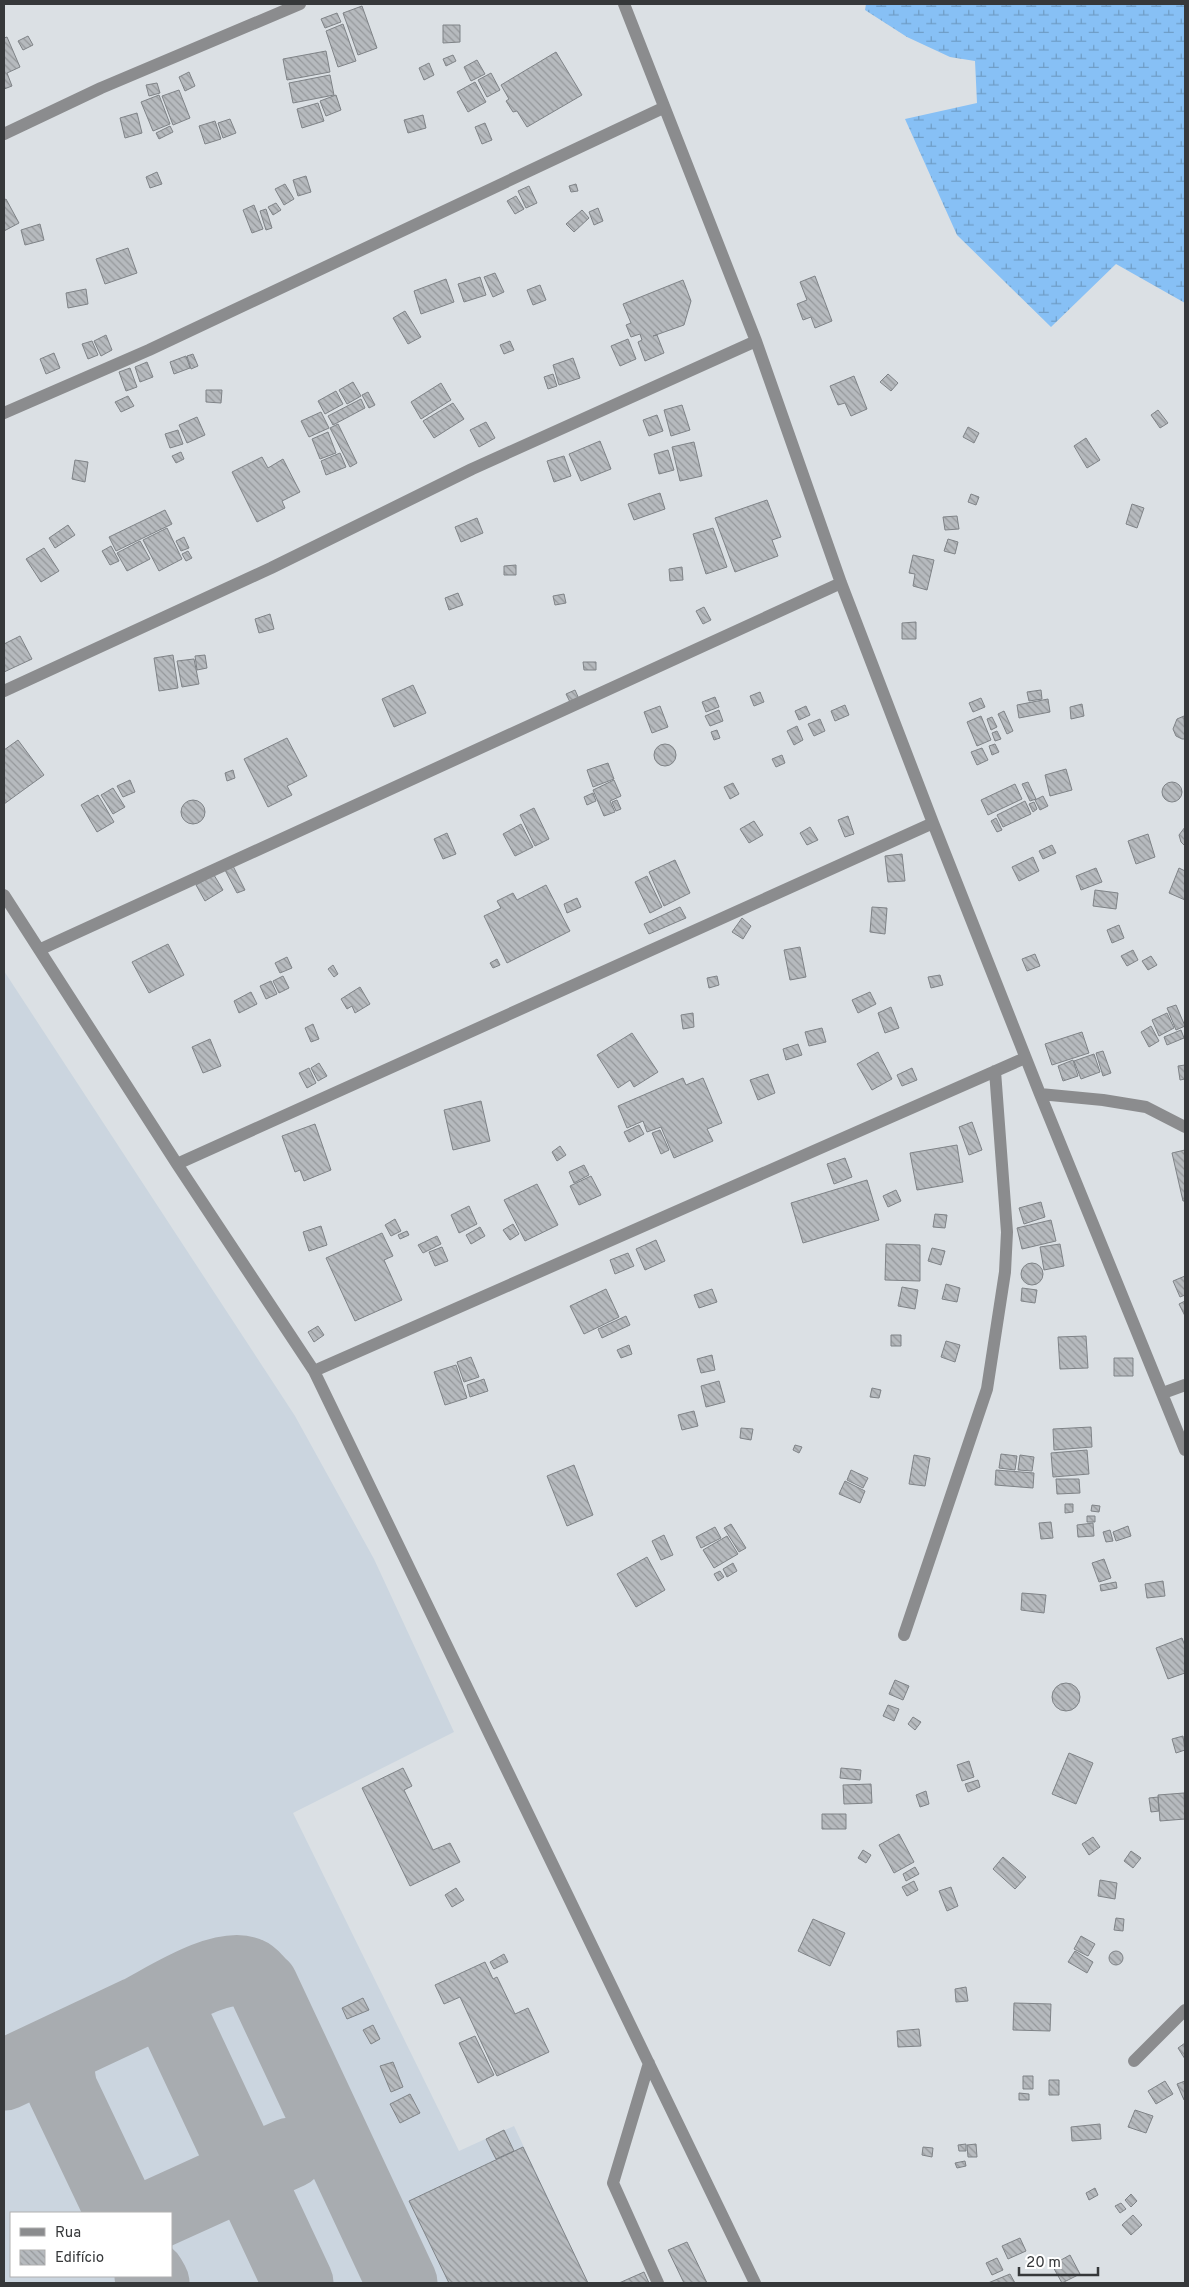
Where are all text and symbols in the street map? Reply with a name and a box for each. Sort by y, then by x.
legend [10,2212,172,2277]
text: Rua [55,2224,81,2243]
scale bar [1019,2244,1098,2276]
text: Edifício [55,2249,104,2268]
text: 20 m [1026,2254,1061,2273]

